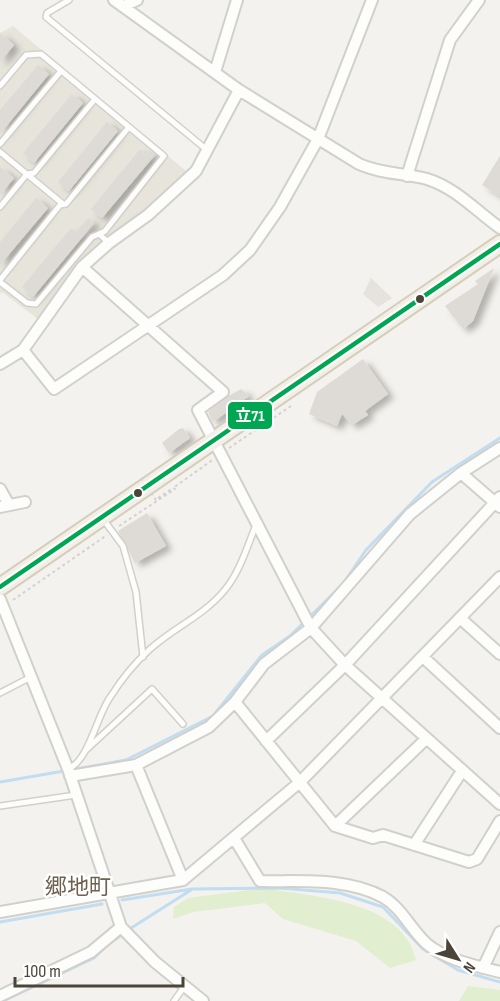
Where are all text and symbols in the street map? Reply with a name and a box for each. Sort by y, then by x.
unlabelled marker [414,293,426,305]
line badge: 立71 [227,401,273,430]
text: 立71 [235,407,265,426]
unlabelled marker [132,487,144,499]
district label: 郷地町 [45,874,111,901]
north arrow [428,929,488,989]
scale bar [15,950,183,988]
text: N [459,958,479,976]
text: 100 m [24,961,61,982]

